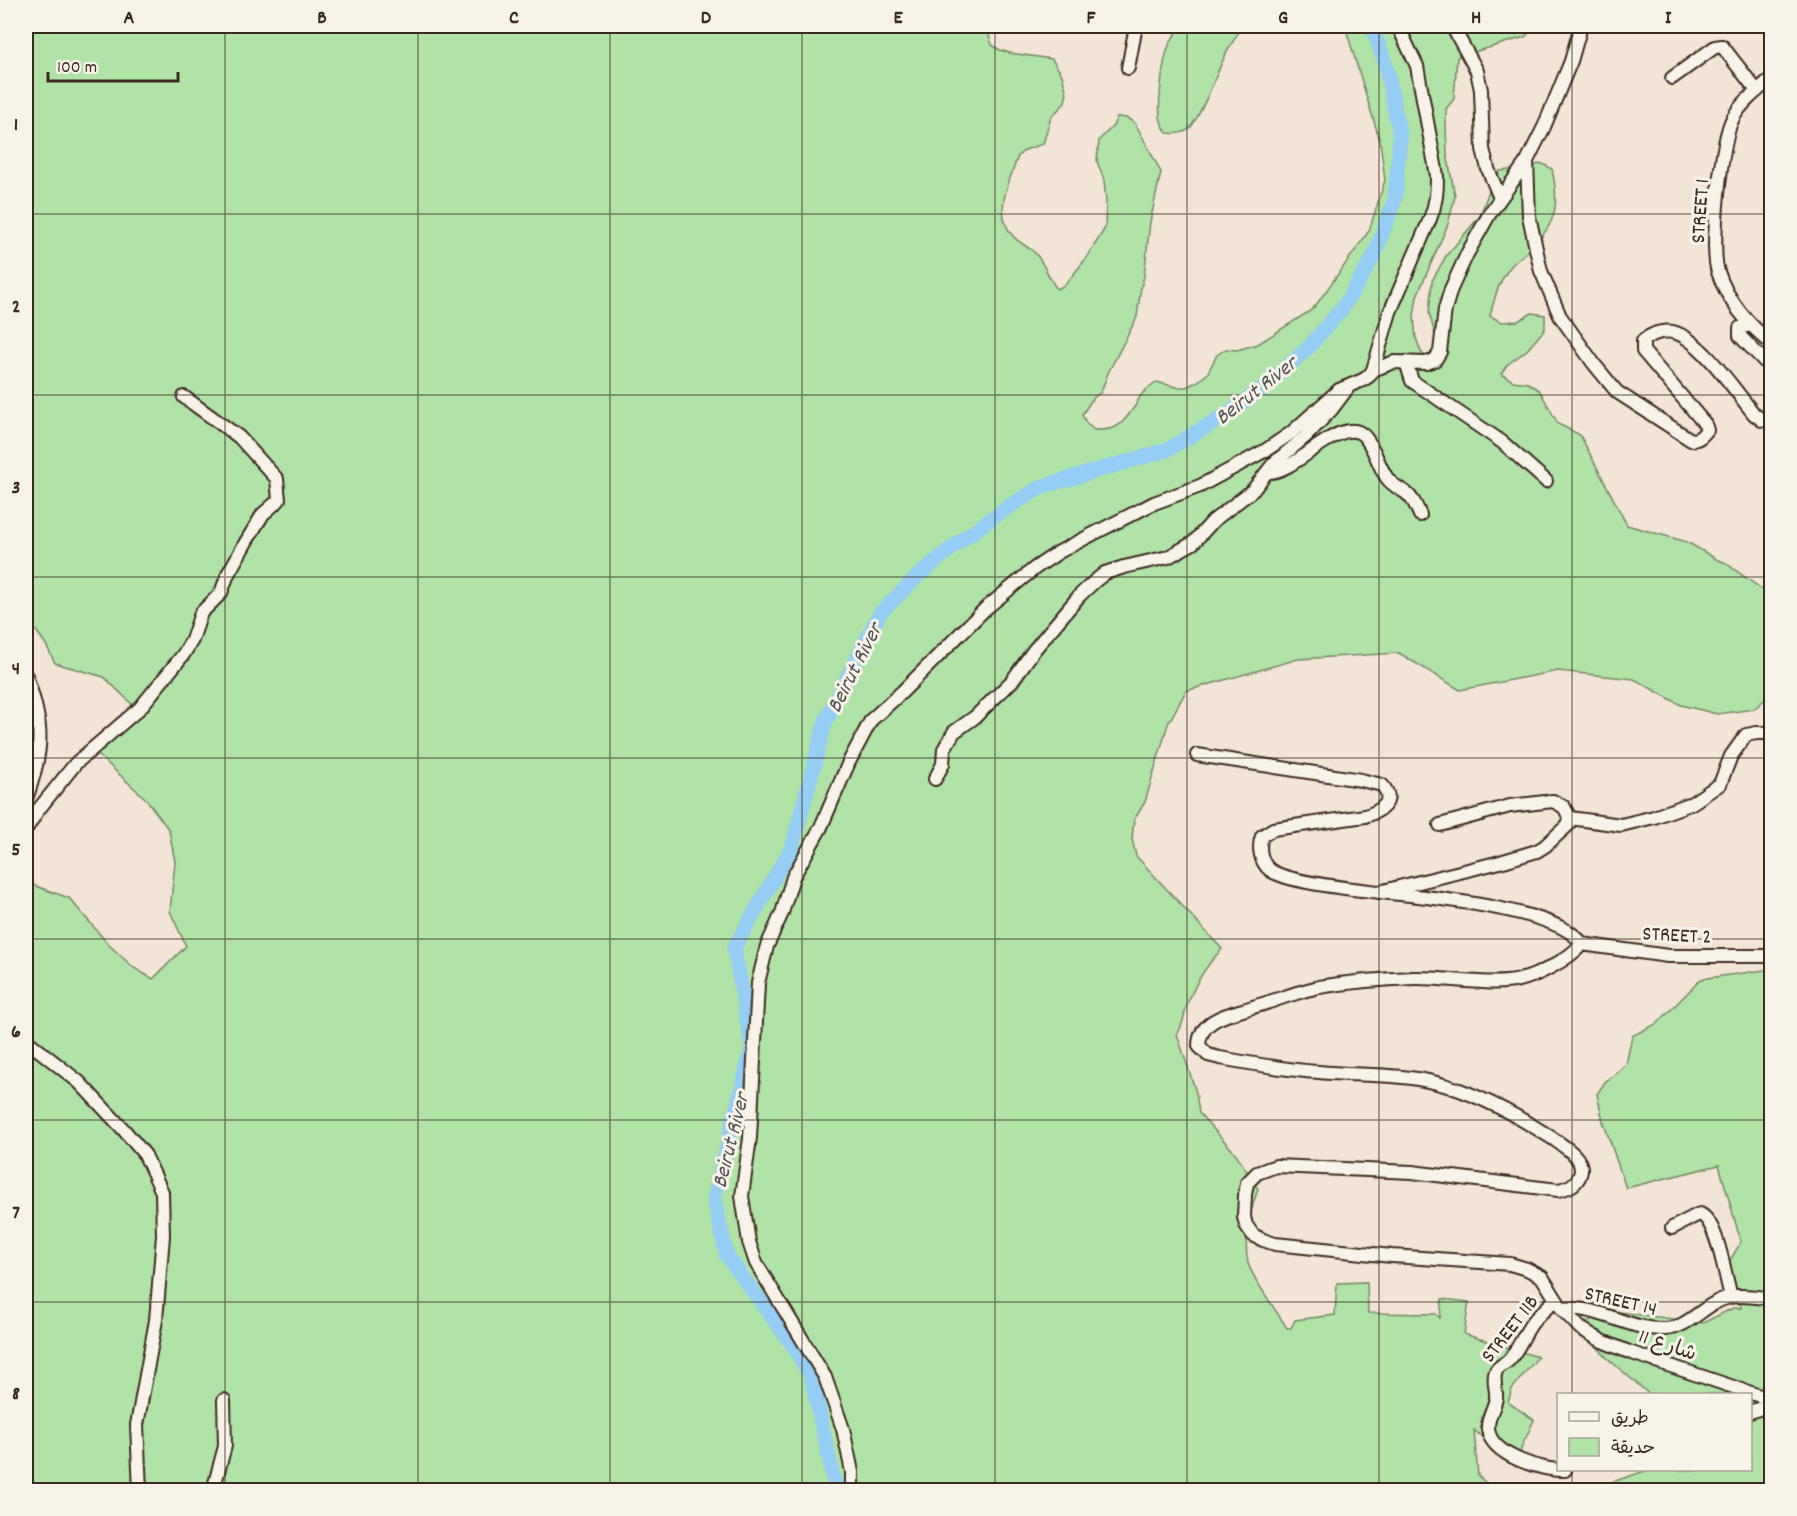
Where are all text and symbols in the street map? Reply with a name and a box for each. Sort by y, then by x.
text: A [124,5,135,33]
text: B [317,5,327,33]
text: C [509,5,519,33]
text: D [701,5,712,33]
text: E [893,5,903,33]
text: F [1087,5,1097,33]
text: G [1278,5,1288,33]
text: H [1471,5,1481,33]
text: I [1665,5,1672,33]
scale bar [48,45,178,83]
text: 100 m [57,56,97,81]
text: 1 [14,112,18,140]
street label: STREET 1 [1685,178,1719,245]
text: 2 [12,294,20,322]
water label: Beirut River [1210,348,1307,434]
text: 3 [12,475,20,503]
water label: Beirut River [820,616,893,719]
text: 4 [12,656,20,684]
text: 5 [11,837,21,865]
street label: STREET 2 [1641,920,1712,954]
text: 6 [11,1019,21,1047]
water label: Beirut River [706,1087,760,1192]
text: 7 [12,1200,20,1228]
street label: STREET 14 [1581,1280,1659,1326]
street label: STREET 11B [1475,1289,1548,1370]
street label: شارع 11 [1634,1323,1700,1371]
text: 8 [12,1381,20,1409]
legend [1557,1393,1752,1471]
text: طريق [1611,1407,1649,1432]
text: حديقة [1611,1437,1655,1462]

